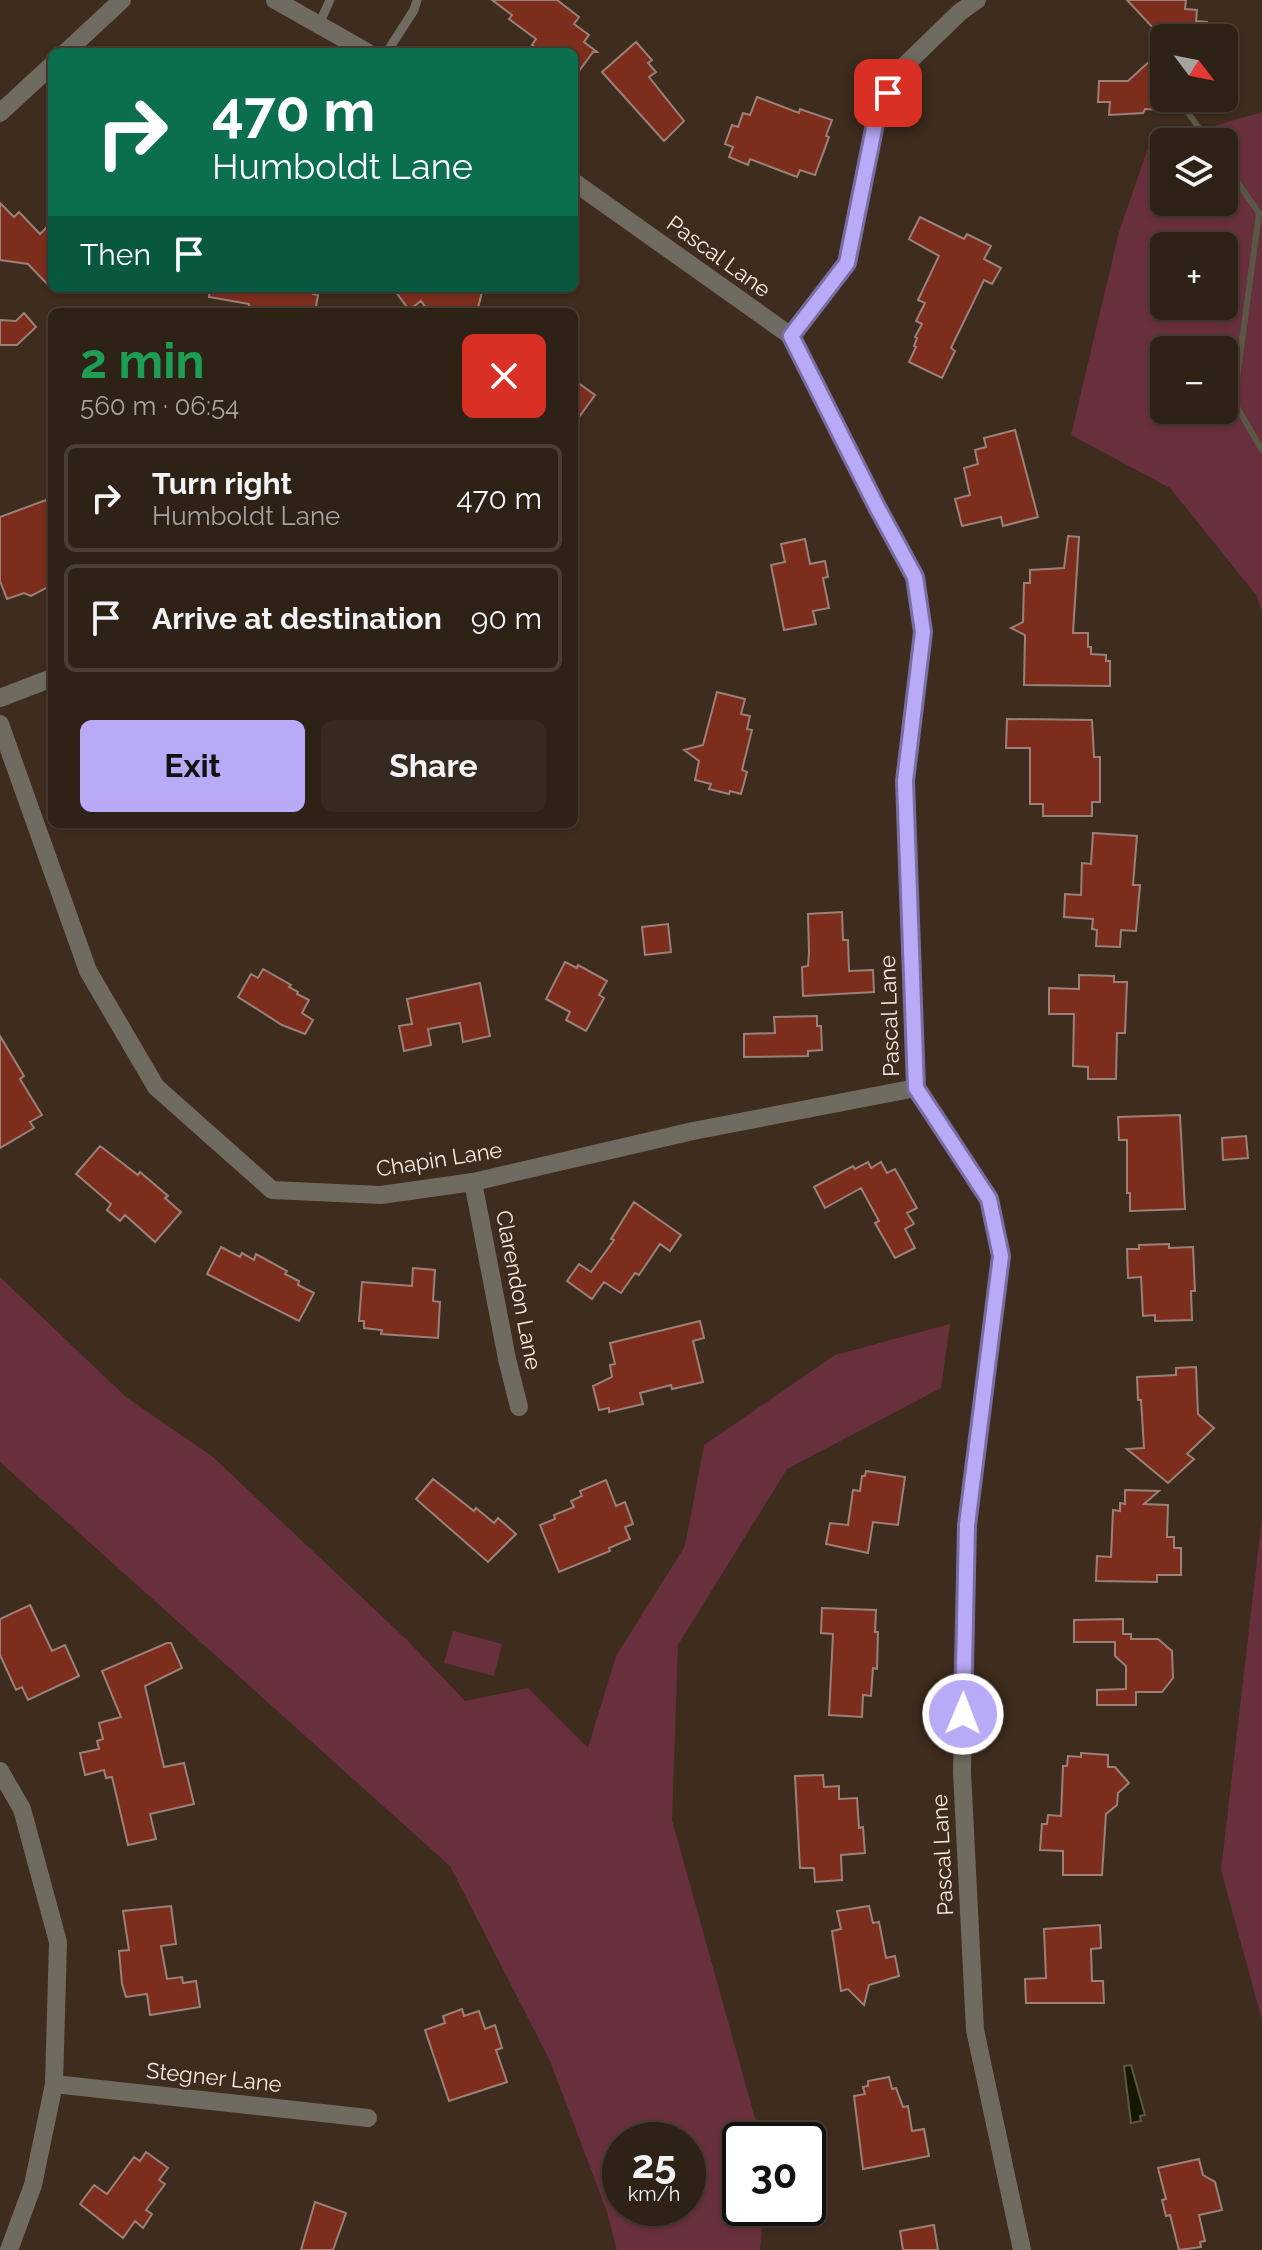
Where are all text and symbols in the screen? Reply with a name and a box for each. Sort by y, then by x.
north arrow [1150,24,1238,112]
map controls [1150,24,1238,424]
pin [854,59,922,127]
icon: arrive [866,71,910,115]
text: 470 m [212,78,375,144]
icon: right [80,80,184,184]
button: layers [1150,128,1238,216]
text: Humboldt Lane [212,145,473,187]
street label: Pascal Lane [662,210,776,302]
icon: arrive [167,232,211,276]
button: + [1150,232,1238,320]
text: Then [80,237,151,272]
text: 2 min [80,333,205,389]
button: close [462,334,546,418]
button: − [1150,336,1238,424]
text: 560 m · 06:54 [80,391,239,421]
text: Turn right [152,466,292,501]
icon: right [84,476,128,520]
text: 470 m [456,481,542,516]
text: Humboldt Lane [152,501,340,531]
icon: arrive [84,596,128,640]
text: Arrive at destination [152,601,442,636]
text: 90 m [471,601,542,636]
button: Exit [80,720,305,812]
button: Share [321,720,546,812]
street label: Pascal Lane [874,955,904,1077]
street label: Chapin Lane [374,1136,504,1182]
street label: Clarendon Lane [491,1208,547,1372]
position arrow [921,1672,1005,1756]
street label: Pascal Lane [926,1793,958,1916]
street label: Stegner Lane [145,2057,283,2097]
speed limit sign: 30 [722,2122,826,2226]
text: 25 [632,2140,676,2187]
text: km/h [628,2182,680,2206]

